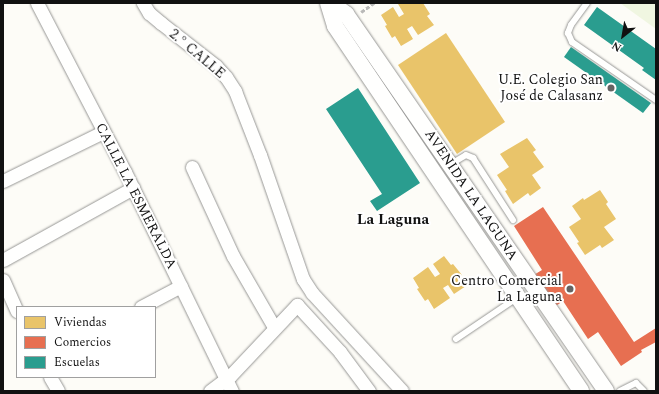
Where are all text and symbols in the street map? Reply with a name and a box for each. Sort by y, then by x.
north arrow [603,16,643,56]
street label: 2.° CALLE [166,26,228,82]
text: N [608,37,625,56]
place label: U.E. Colegio San José de Calasanz [498,72,603,104]
marker: U.E. Colegio San José de Calasanz [606,83,616,93]
street label: CALLE LA ESMERALDA [92,120,180,272]
street label: AVENIDA LA LAGUNA [421,126,521,264]
district label: La Laguna [357,211,429,229]
place label: Centro Comercial La Laguna [451,273,562,306]
marker: Centro Comercial La Laguna [565,284,575,294]
legend [16,306,156,378]
text: Viviendas [54,313,107,332]
text: Comercios [54,333,111,352]
text: Escuelas [54,353,100,372]

